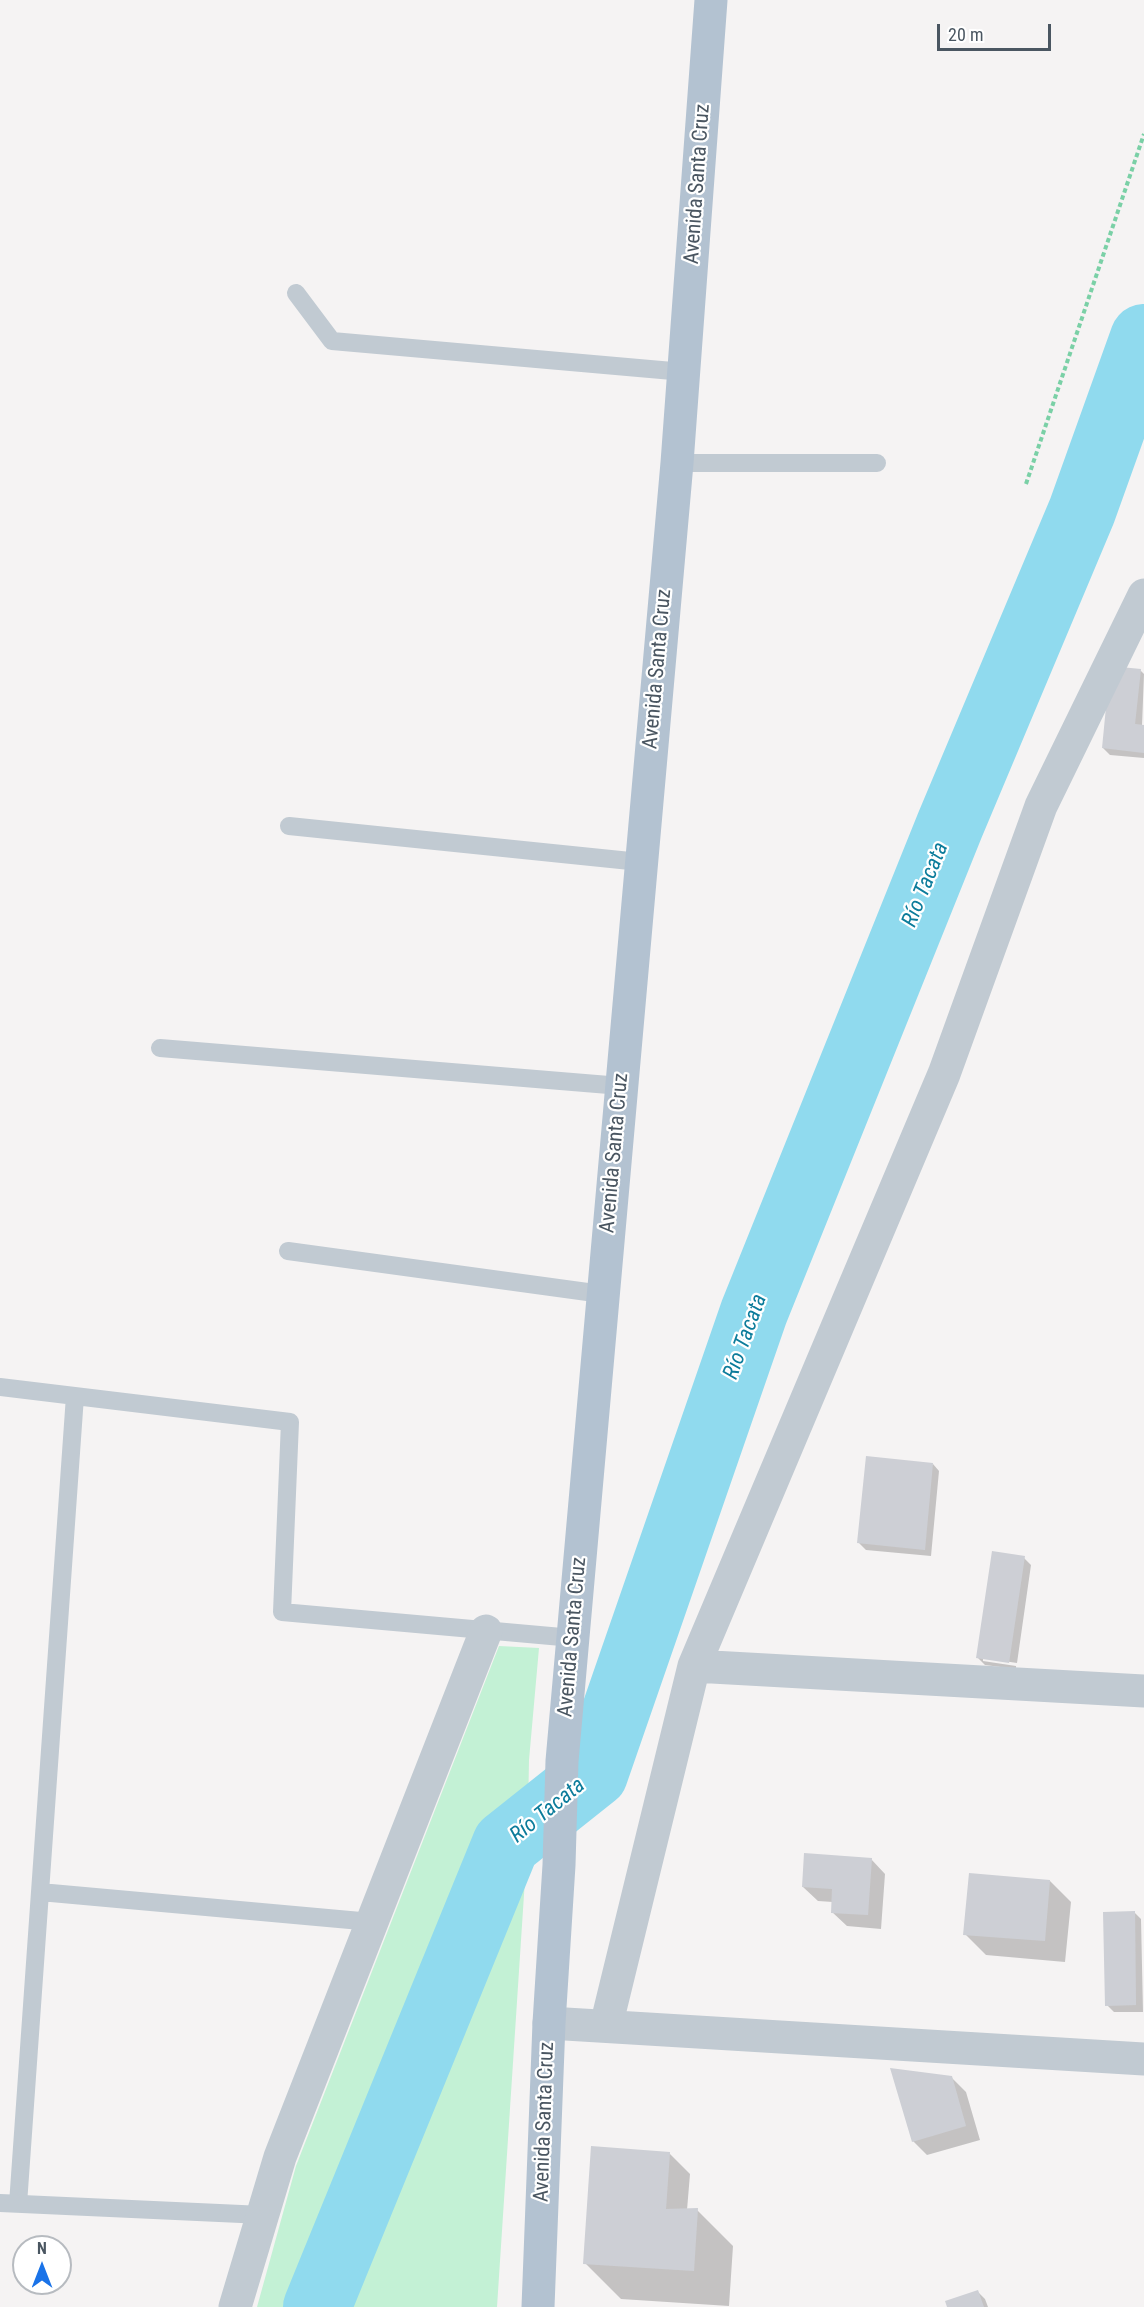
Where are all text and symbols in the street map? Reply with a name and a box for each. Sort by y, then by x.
scale bar [940,12,1054,50]
text: 20 m [948,24,983,45]
street label: Avenida Santa Cruz [680,103,716,265]
street label: Avenida Santa Cruz [638,588,678,750]
water label: Río Tacata [897,839,955,931]
street label: Avenida Santa Cruz [595,1072,635,1234]
water label: Río Tacata [718,1291,774,1383]
street label: Avenida Santa Cruz [553,1556,593,1718]
water label: Río Tacata [505,1773,591,1849]
street label: Avenida Santa Cruz [530,2041,560,2203]
north arrow [12,2235,72,2295]
text: N [37,2239,47,2258]

